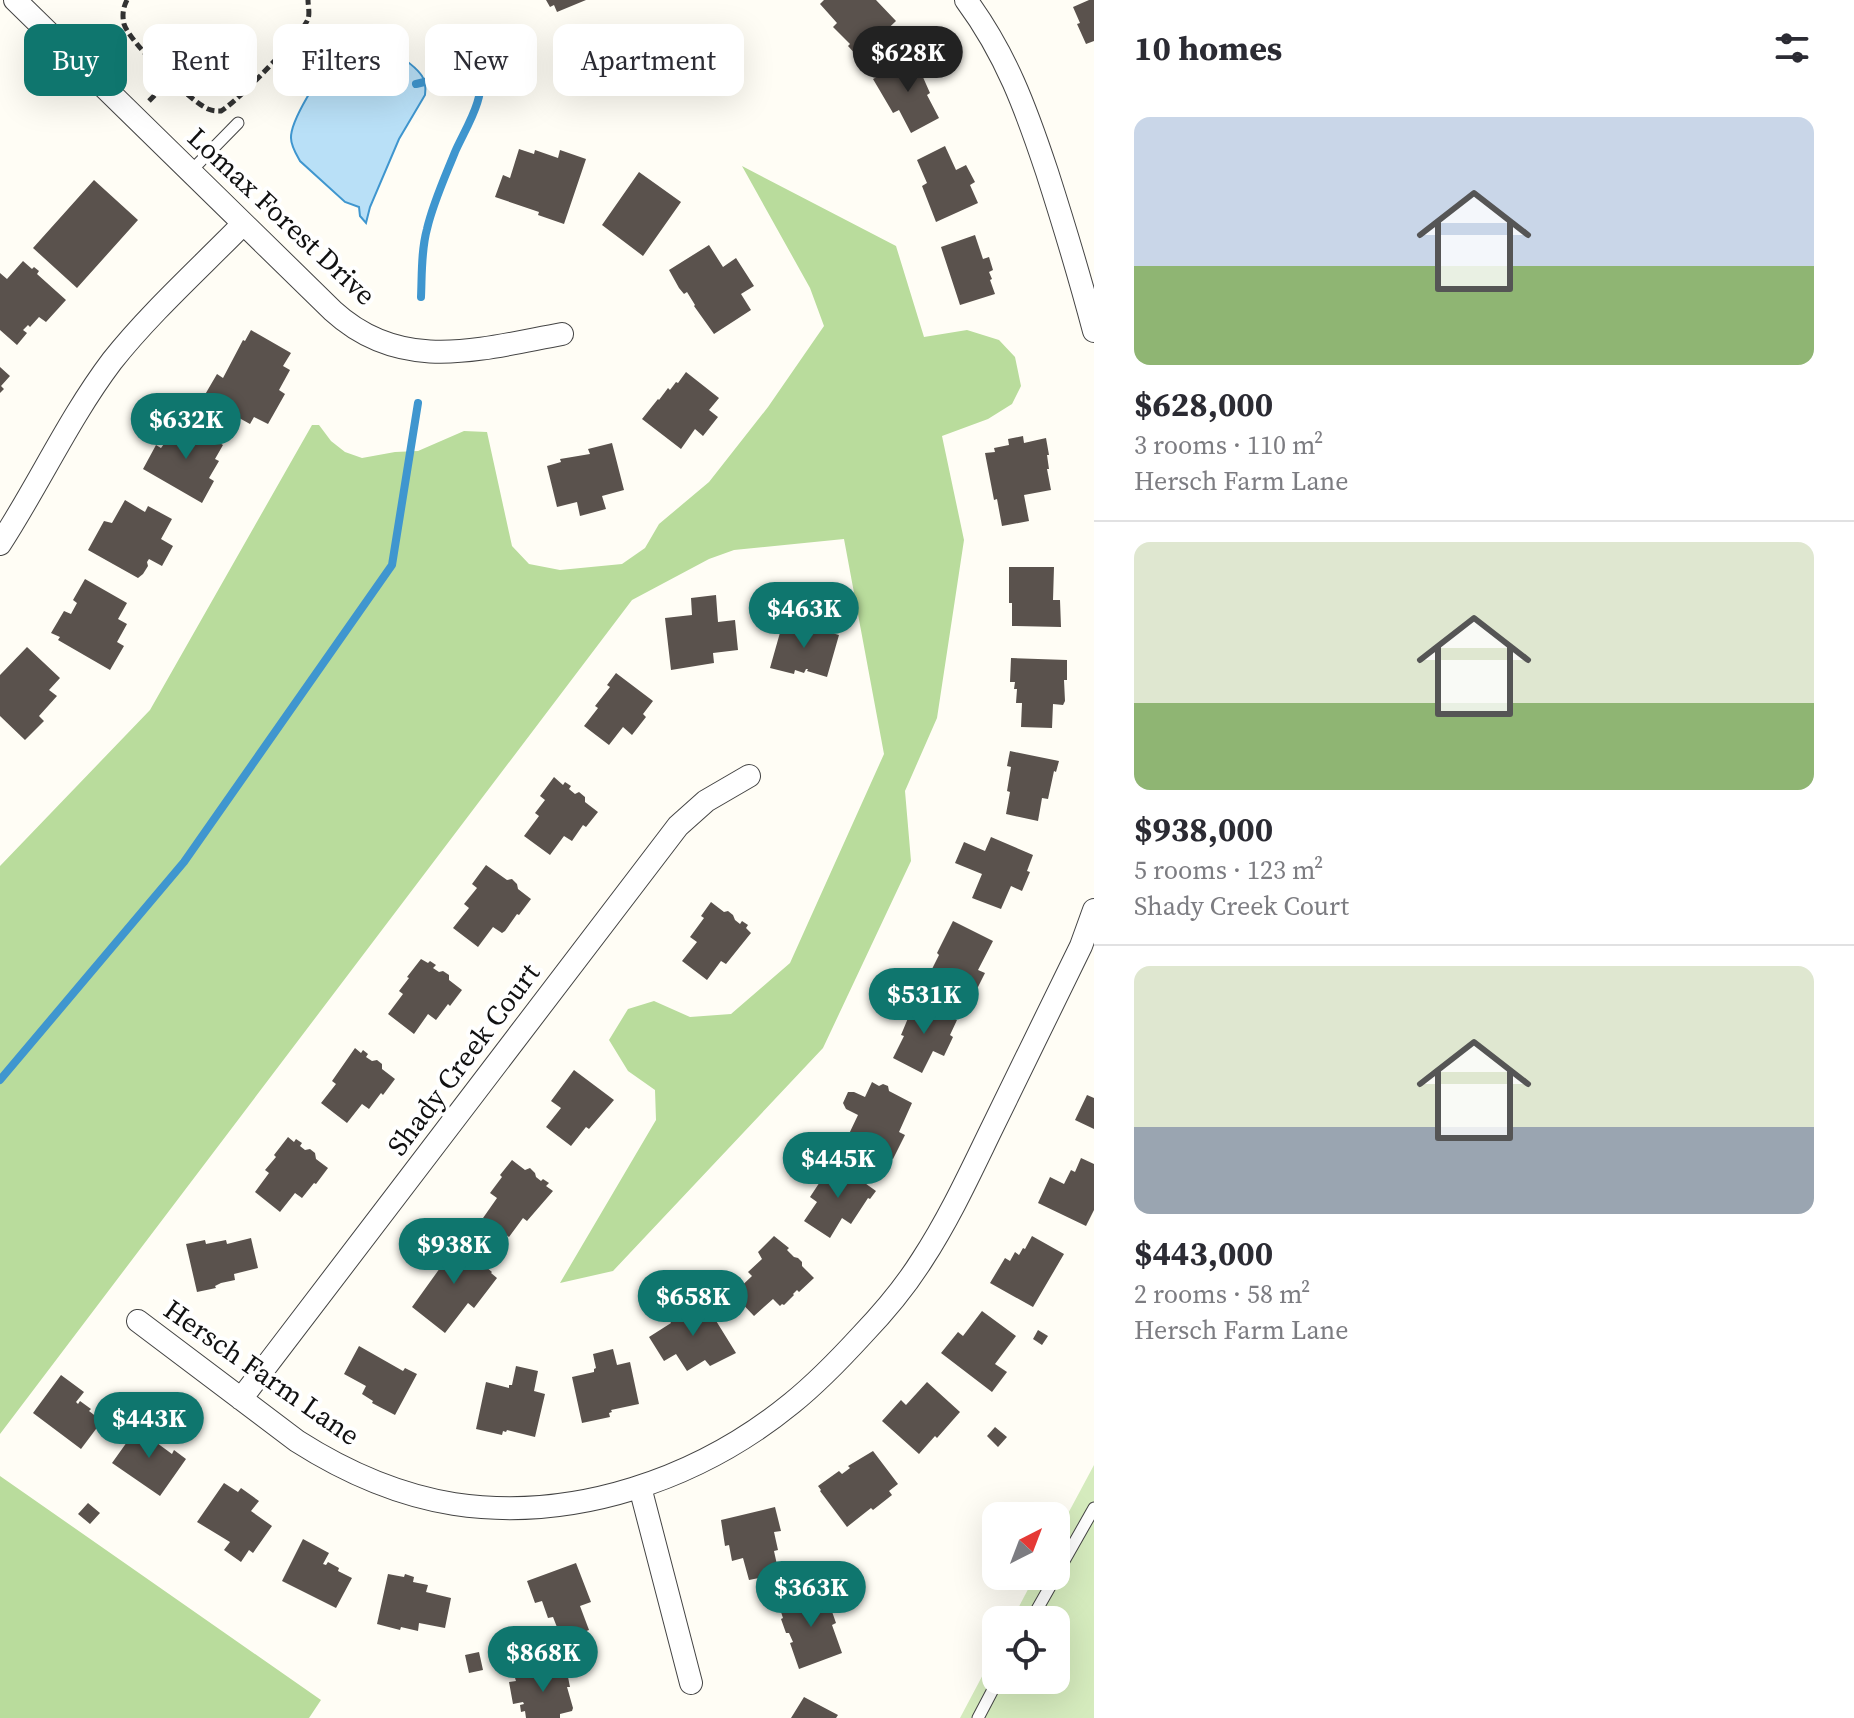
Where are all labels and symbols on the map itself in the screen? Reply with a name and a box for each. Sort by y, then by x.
pin: $628K [852,26,964,94]
street label: Lomax Forest Drive [180,119,384,313]
pin: $632K [130,393,242,461]
pin: $463K [748,582,860,650]
street label: Shady Creek Court [378,954,548,1163]
pin: $531K [868,968,980,1036]
pin: $445K [782,1132,894,1200]
pin: $938K [398,1218,510,1286]
pin: $658K [637,1270,749,1338]
street label: Hersch Farm Lane [156,1290,368,1454]
pin: $443K [93,1392,205,1460]
north arrow [982,1502,1070,1590]
pin: $363K [755,1561,867,1629]
pin: $868K [487,1626,599,1694]

